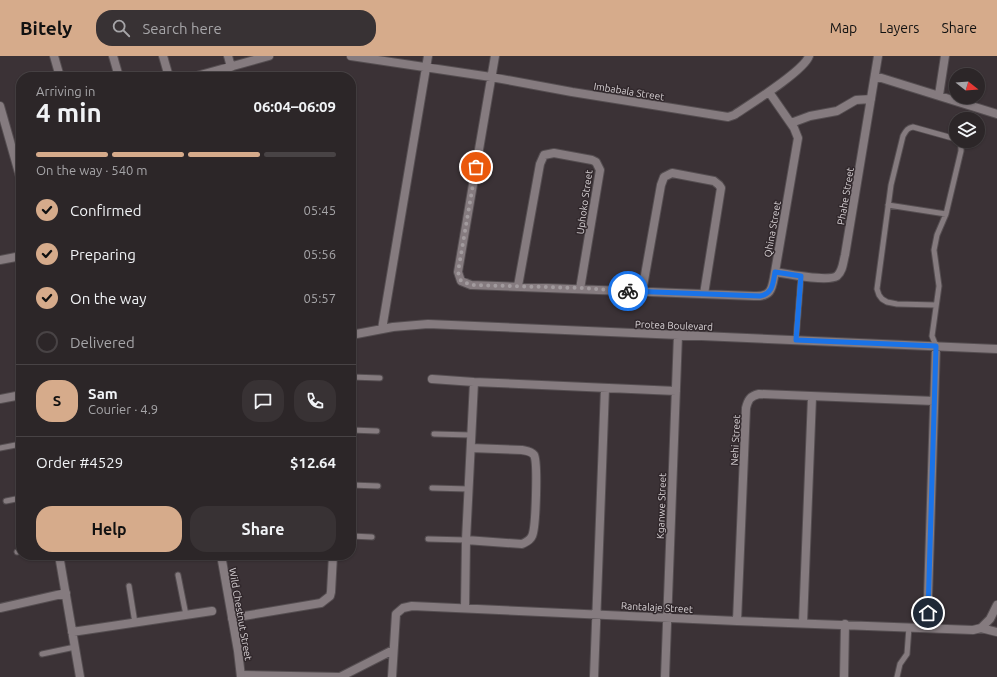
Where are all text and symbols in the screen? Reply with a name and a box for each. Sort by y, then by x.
search box [96,10,376,46]
text: Bitely [20,17,72,39]
icon: search [110,17,132,39]
text: Search here [142,20,222,37]
text: Map [830,20,857,36]
text: Layers [879,20,919,36]
text: Share [941,20,977,36]
north arrow [949,68,985,104]
map controls [949,68,985,148]
street label: Imbabala Street [593,80,665,103]
text: Arriving in [36,84,95,98]
text: 4 min [36,98,102,127]
text: 06:04–06:09 [253,98,336,115]
button: layers [949,112,985,148]
pin [459,150,493,184]
icon: bag [465,156,487,178]
text: On the way · 540 m [36,163,148,177]
street label: Phahe Street [835,166,856,226]
street label: Uphoko Street [575,169,594,235]
icon: check [36,199,58,221]
street label: Qhina Street [762,200,783,258]
text: Confirmed [70,202,142,219]
text: 05:45 [303,203,336,217]
icon: check [36,243,58,265]
text: Preparing [70,246,136,263]
text: 05:56 [303,247,336,261]
courier [608,271,648,311]
icon: bike [617,280,639,302]
icon: check [36,287,58,309]
text: On the way [70,290,146,307]
text: 05:57 [303,291,336,305]
street label: Protea Boulevard [635,319,713,332]
text: Delivered [70,334,135,351]
button: chat [242,380,284,422]
button: phone [294,380,336,422]
text: Sam [88,385,118,402]
text: S [53,392,61,409]
text: Courier · 4.9 [88,402,158,416]
street label: Nehi Street [729,414,742,466]
text: Order #4529 [36,454,123,471]
text: $12.64 [290,454,336,471]
street label: Kganwe Street [655,473,668,539]
button: Help [36,506,182,552]
button: Share [190,506,336,552]
street label: Wild Chestnut Street [227,567,254,661]
pin [911,596,945,630]
street label: Rantalaje Street [621,600,693,615]
icon: home [917,602,939,624]

